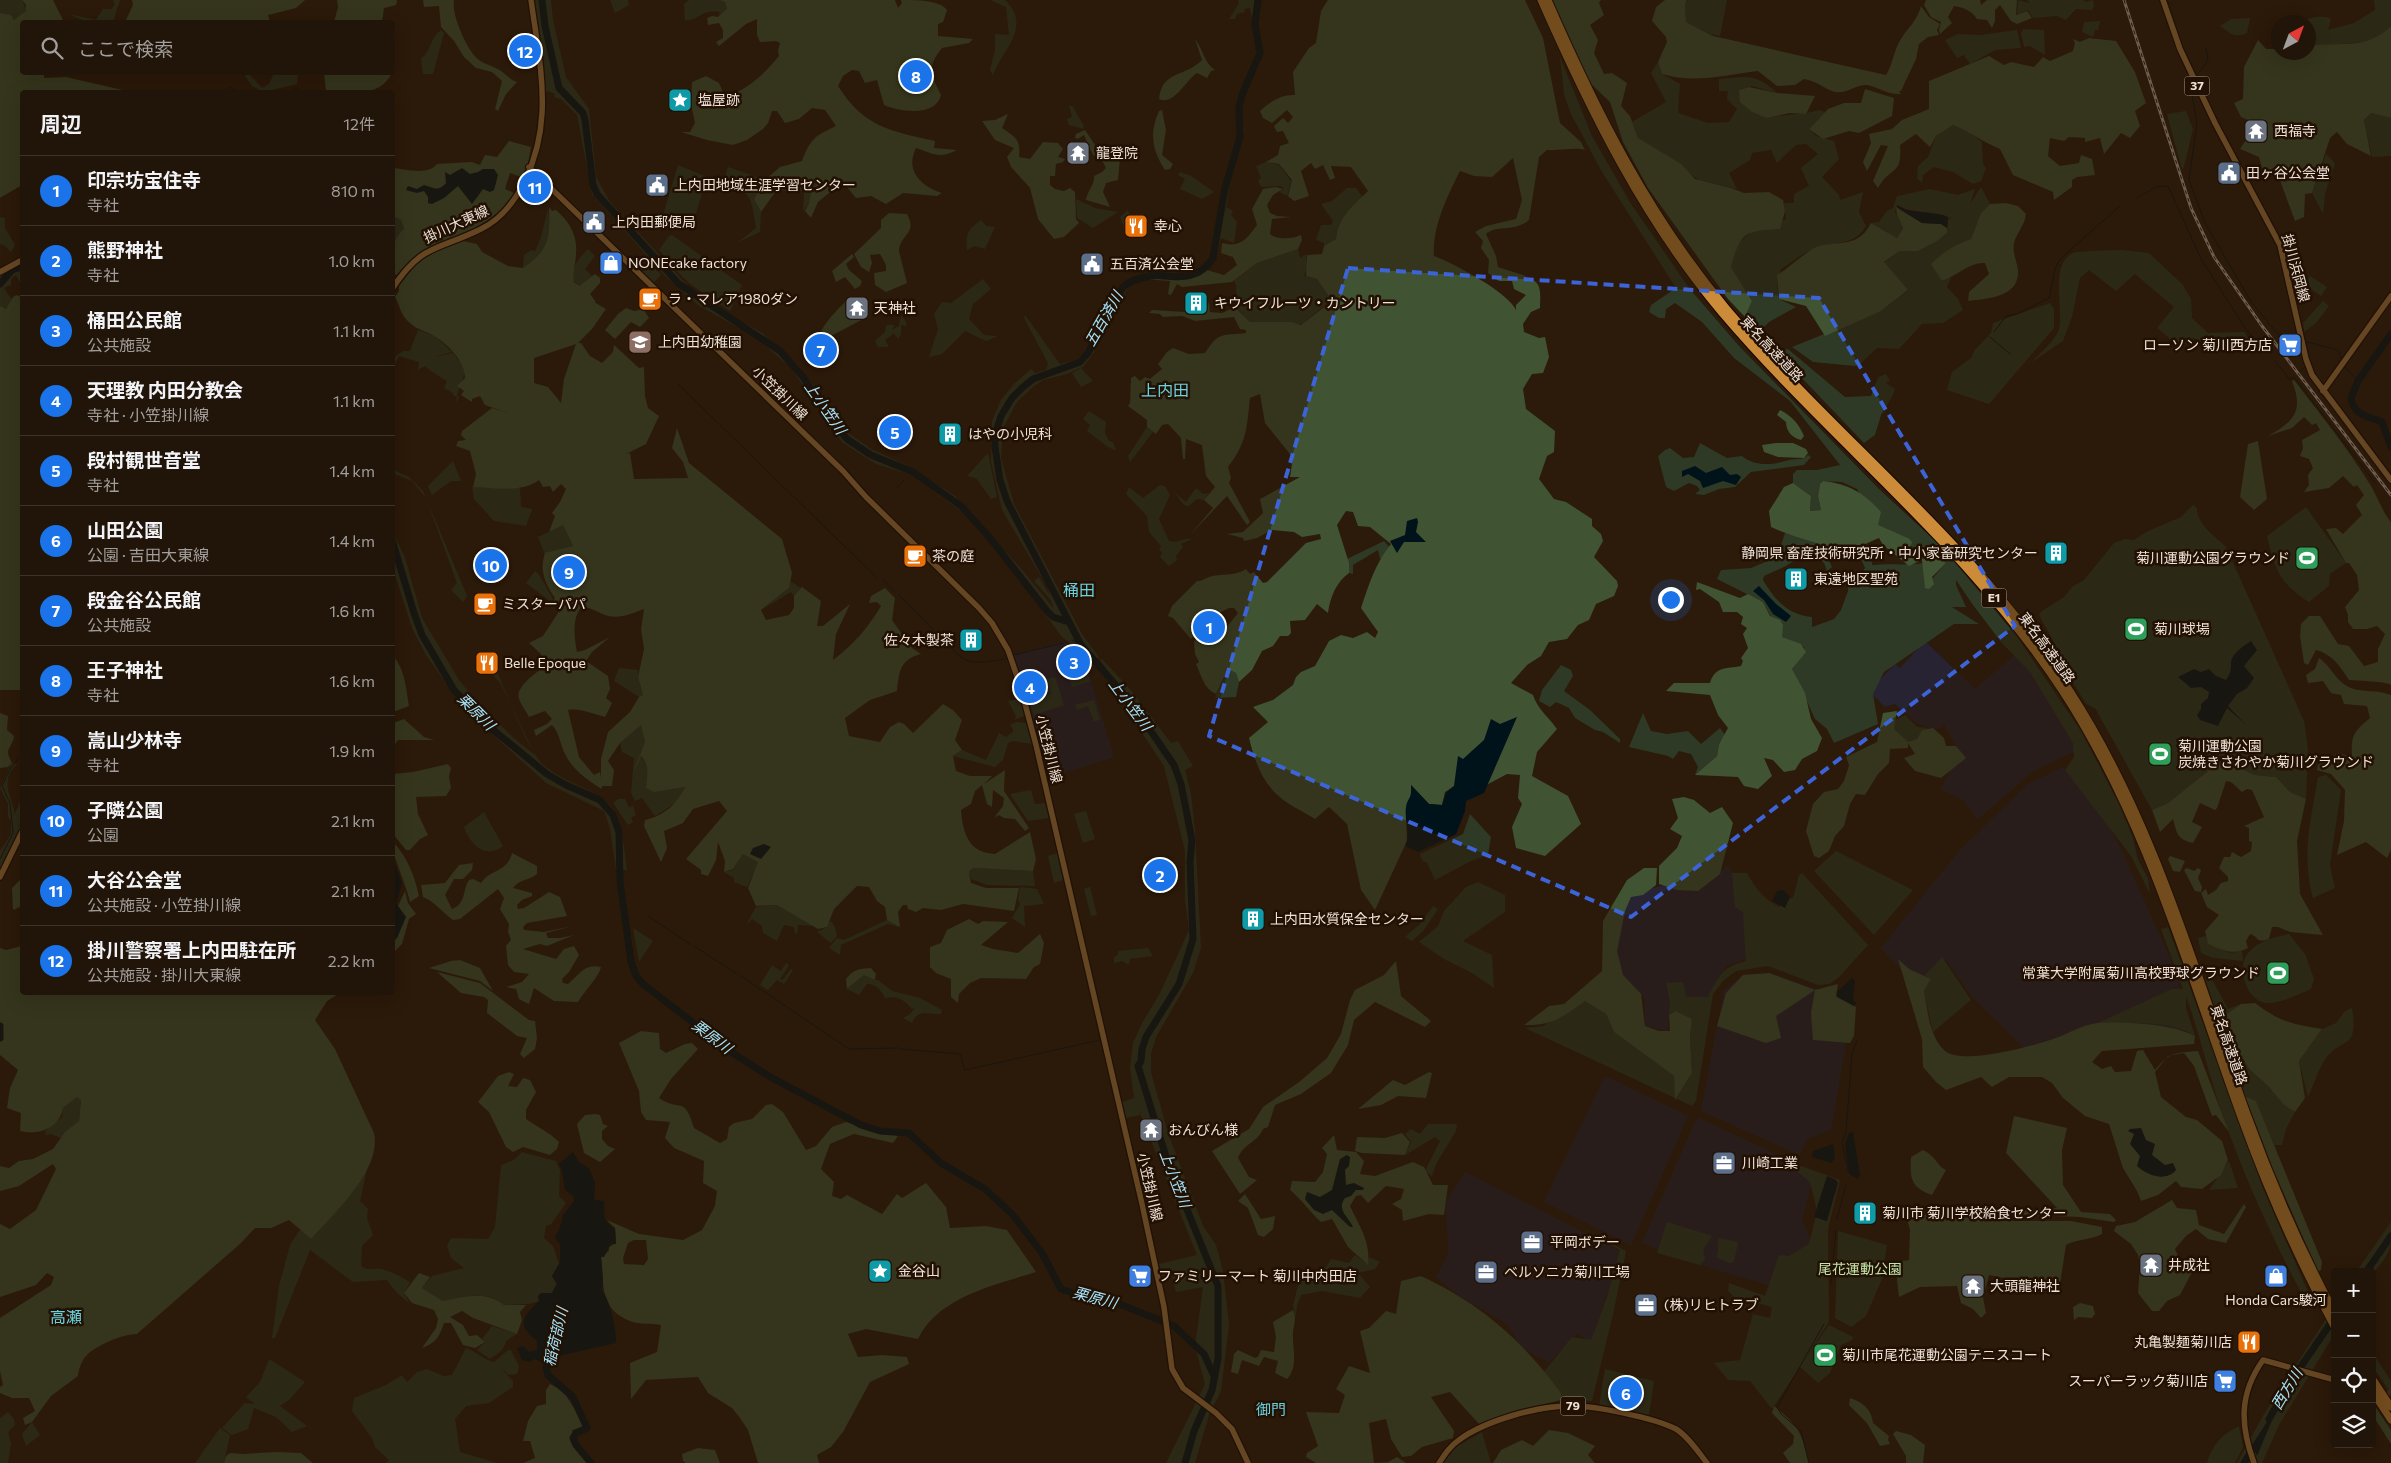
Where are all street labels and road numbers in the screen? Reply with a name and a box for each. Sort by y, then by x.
road number: 37 [2184,76,2210,95]
street label: 掛川大東線 [420,201,491,246]
street label: 掛川浜岡線 [2279,232,2314,304]
street label: 東名高速道路 [1738,312,1807,385]
street label: 小笠掛川線 [749,362,811,423]
road number: E1 [1982,588,2006,608]
street label: 東名高速道路 [2016,609,2079,687]
street label: 小笠掛川線 [1033,713,1066,785]
street label: 東名高速道路 [2208,1002,2251,1087]
street label: 小笠掛川線 [1134,1151,1167,1223]
road number: 79 [1560,1396,1586,1415]

